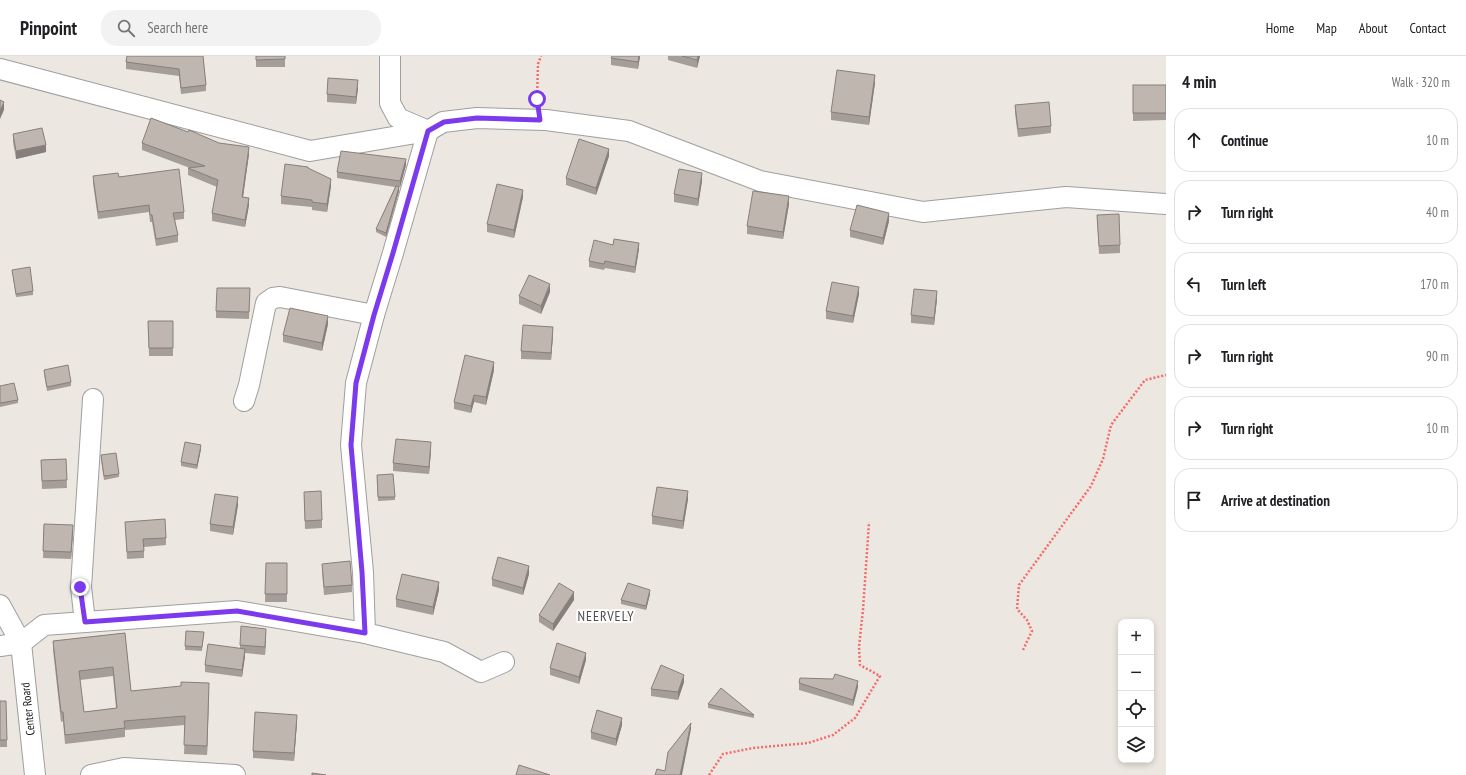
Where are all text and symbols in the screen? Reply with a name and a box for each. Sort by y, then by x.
search box [101,10,381,46]
text: Pinpoint [20,16,77,40]
icon: search [115,17,137,39]
text: Search here [147,18,208,37]
text: Home [1266,19,1294,37]
text: Map [1316,19,1337,37]
text: About [1359,19,1388,37]
text: Contact [1410,19,1446,37]
text: 4 min [1182,71,1216,93]
text: Walk · 320 m [1392,74,1450,91]
route start [528,90,546,108]
icon: ahead [1183,129,1205,151]
text: Continue [1221,131,1268,150]
text: 10 m [1426,132,1449,149]
icon: right [1183,201,1205,223]
text: Turn right [1221,203,1273,222]
text: 40 m [1426,204,1449,221]
icon: left [1183,273,1205,295]
text: Turn left [1221,275,1266,294]
text: 170 m [1420,276,1449,293]
icon: right [1183,345,1205,367]
text: Turn right [1221,347,1273,366]
text: 90 m [1426,348,1449,365]
icon: right [1183,417,1205,439]
text: Turn right [1221,419,1273,438]
text: 10 m [1426,420,1449,437]
icon: arrive [1183,489,1205,511]
text: Arrive at destination [1221,491,1330,510]
route end [71,578,89,596]
district label: NEERVELY [577,607,635,625]
map controls [1118,619,1154,763]
button: + [1118,619,1154,655]
button: − [1118,655,1154,691]
street label: Center Roard [17,682,38,736]
button: locate [1118,691,1154,727]
button: layers [1118,727,1154,763]

